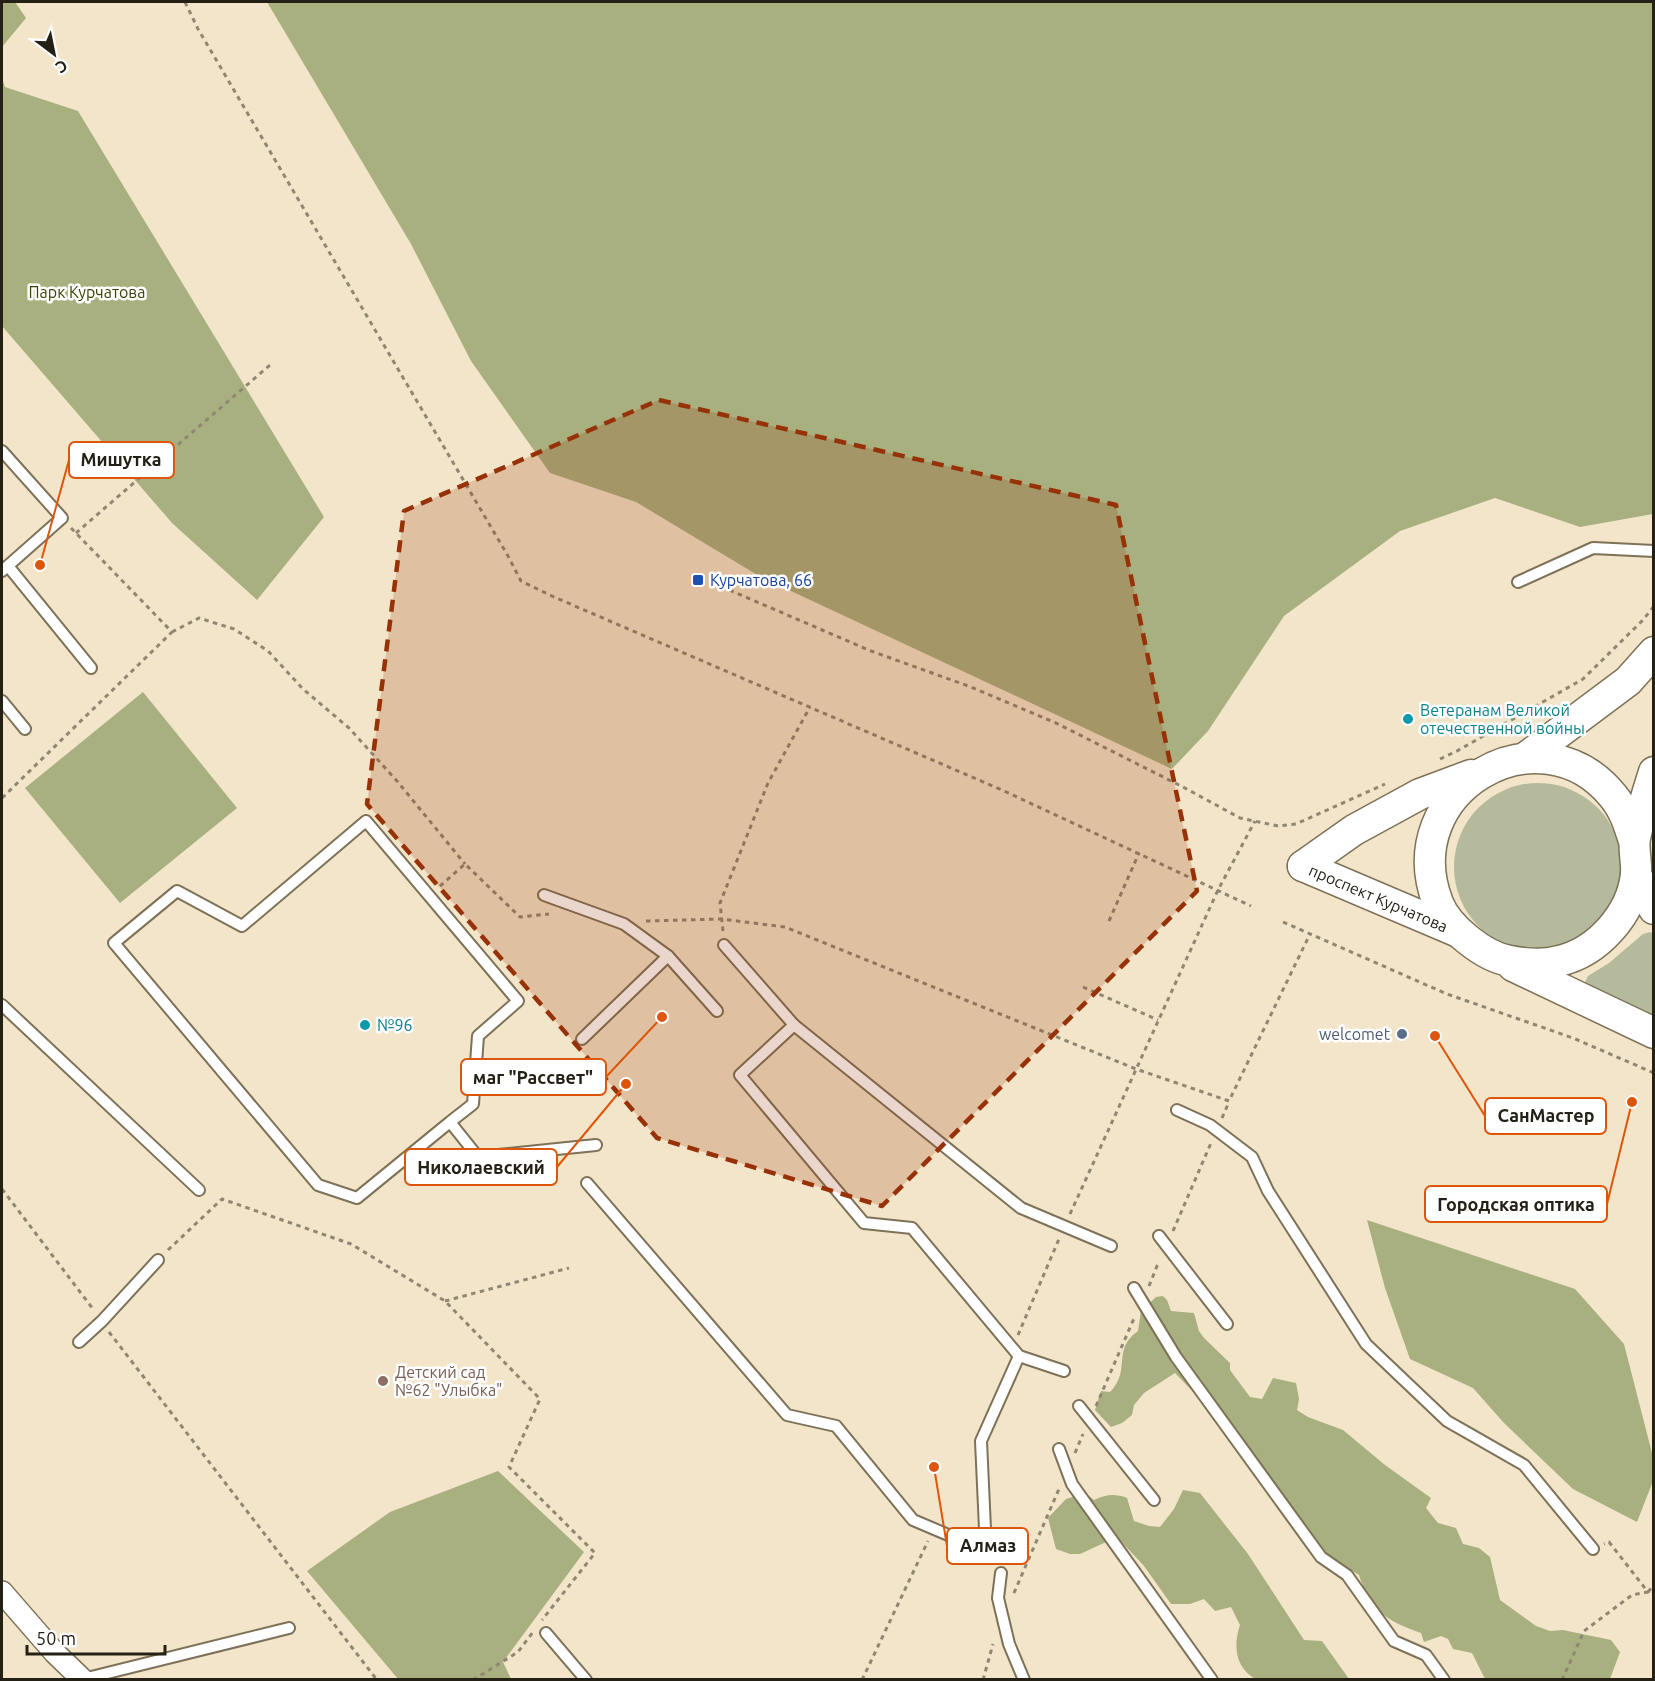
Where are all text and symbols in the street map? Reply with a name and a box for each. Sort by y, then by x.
north arrow [24,24,84,84]
text: С [53,56,71,77]
park label: Парк Курчатова [29,283,145,301]
callout: Мишутка [69,442,174,478]
text: Мишутка [80,449,162,469]
place label: Курчатова, 66 [710,571,812,589]
marker: Курчатова, 66 [691,573,705,587]
place label: Ветеранам Великой отечественной войны [1420,701,1585,737]
marker: Ветеранам Великой отечественной войны [1401,712,1415,726]
street label: проспект Курчатова [1306,861,1451,935]
place label: №96 [377,1016,413,1034]
marker: №96 [358,1018,372,1032]
place label: welcomet [1319,1025,1391,1043]
marker: welcomet [1395,1027,1409,1041]
callout: маг "Рассвет" [461,1059,606,1095]
text: маг "Рассвет" [473,1067,593,1087]
callout: СанМастер [1485,1098,1606,1134]
text: СанМастер [1498,1105,1594,1125]
callout: Николаевский [405,1149,557,1185]
text: Николаевский [417,1157,545,1177]
callout: Городская оптика [1425,1186,1607,1222]
text: Городская оптика [1437,1194,1595,1214]
place label: Детский сад №62 "Улыбка" [395,1363,502,1399]
marker: Детский сад №62 "Улыбка" [376,1374,390,1388]
callout: Алмаз [947,1528,1028,1564]
text: Алмаз [960,1535,1016,1555]
scale bar [27,1618,165,1656]
text: 50 m [36,1628,76,1648]

